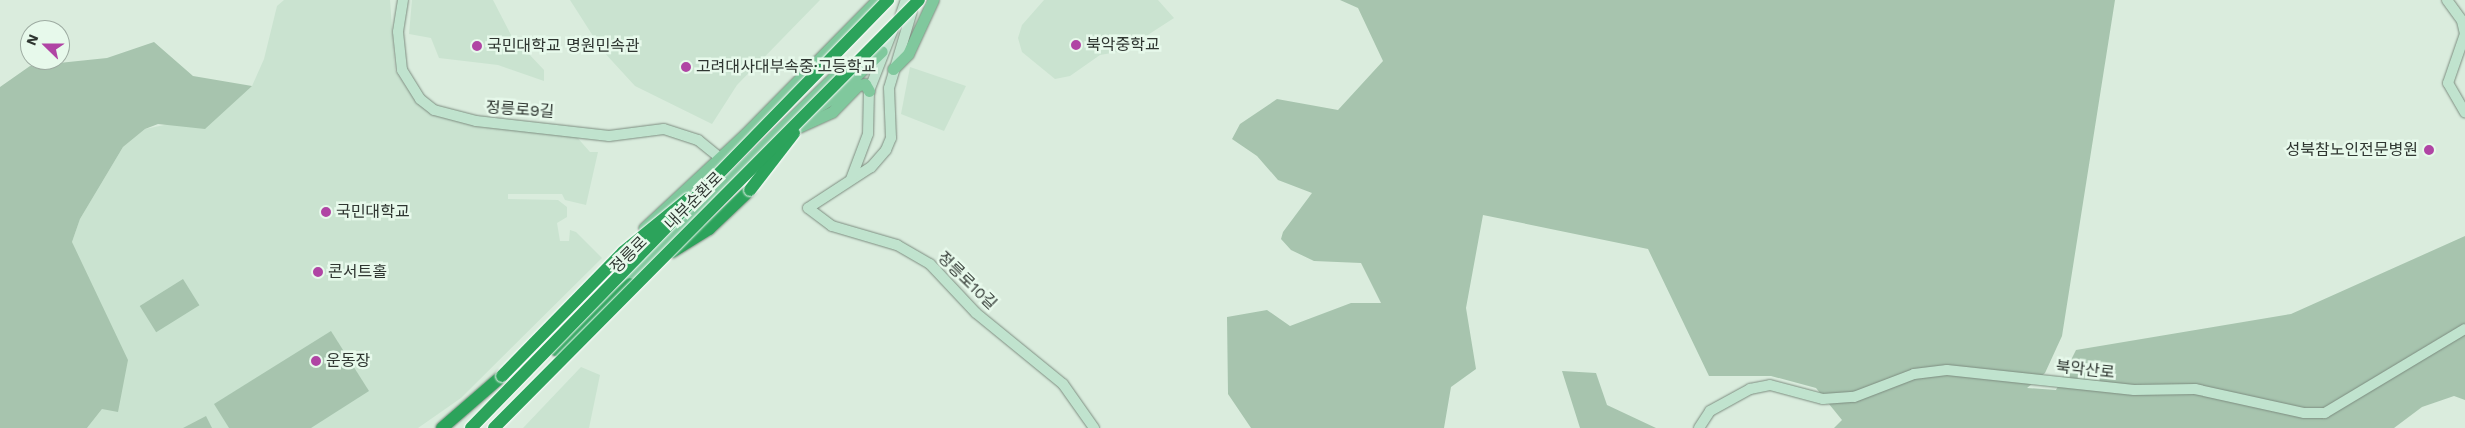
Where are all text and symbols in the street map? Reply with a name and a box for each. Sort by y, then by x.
north arrow [20,20,70,70]
text: N [23,32,41,48]
place label: 북악중학교 [1086,35,1160,55]
place label: 국민대학교 명원민속관 [487,36,640,56]
marker: 북악중학교 [1070,39,1082,51]
marker: 국민대학교 명원민속관 [471,40,483,52]
place label: 고려대사대부속중·고등학교 [696,57,876,77]
marker: 고려대사대부속중·고등학교 [680,61,692,73]
street label: 정릉로9길 [485,98,555,122]
place label: 성북참노인전문병원 [2286,140,2418,160]
marker: 성북참노인전문병원 [2422,143,2436,157]
street label: 내부순환로 [661,168,727,234]
place label: 국민대학교 [336,202,410,222]
marker: 국민대학교 [320,206,332,218]
street label: 정릉로 [607,233,651,277]
street label: 정릉로10길 [933,248,1001,314]
place label: 콘서트홀 [328,262,387,282]
marker: 콘서트홀 [312,266,324,278]
place label: 운동장 [326,351,370,371]
marker: 운동장 [310,355,322,367]
street label: 북악산로 [2055,357,2115,383]

